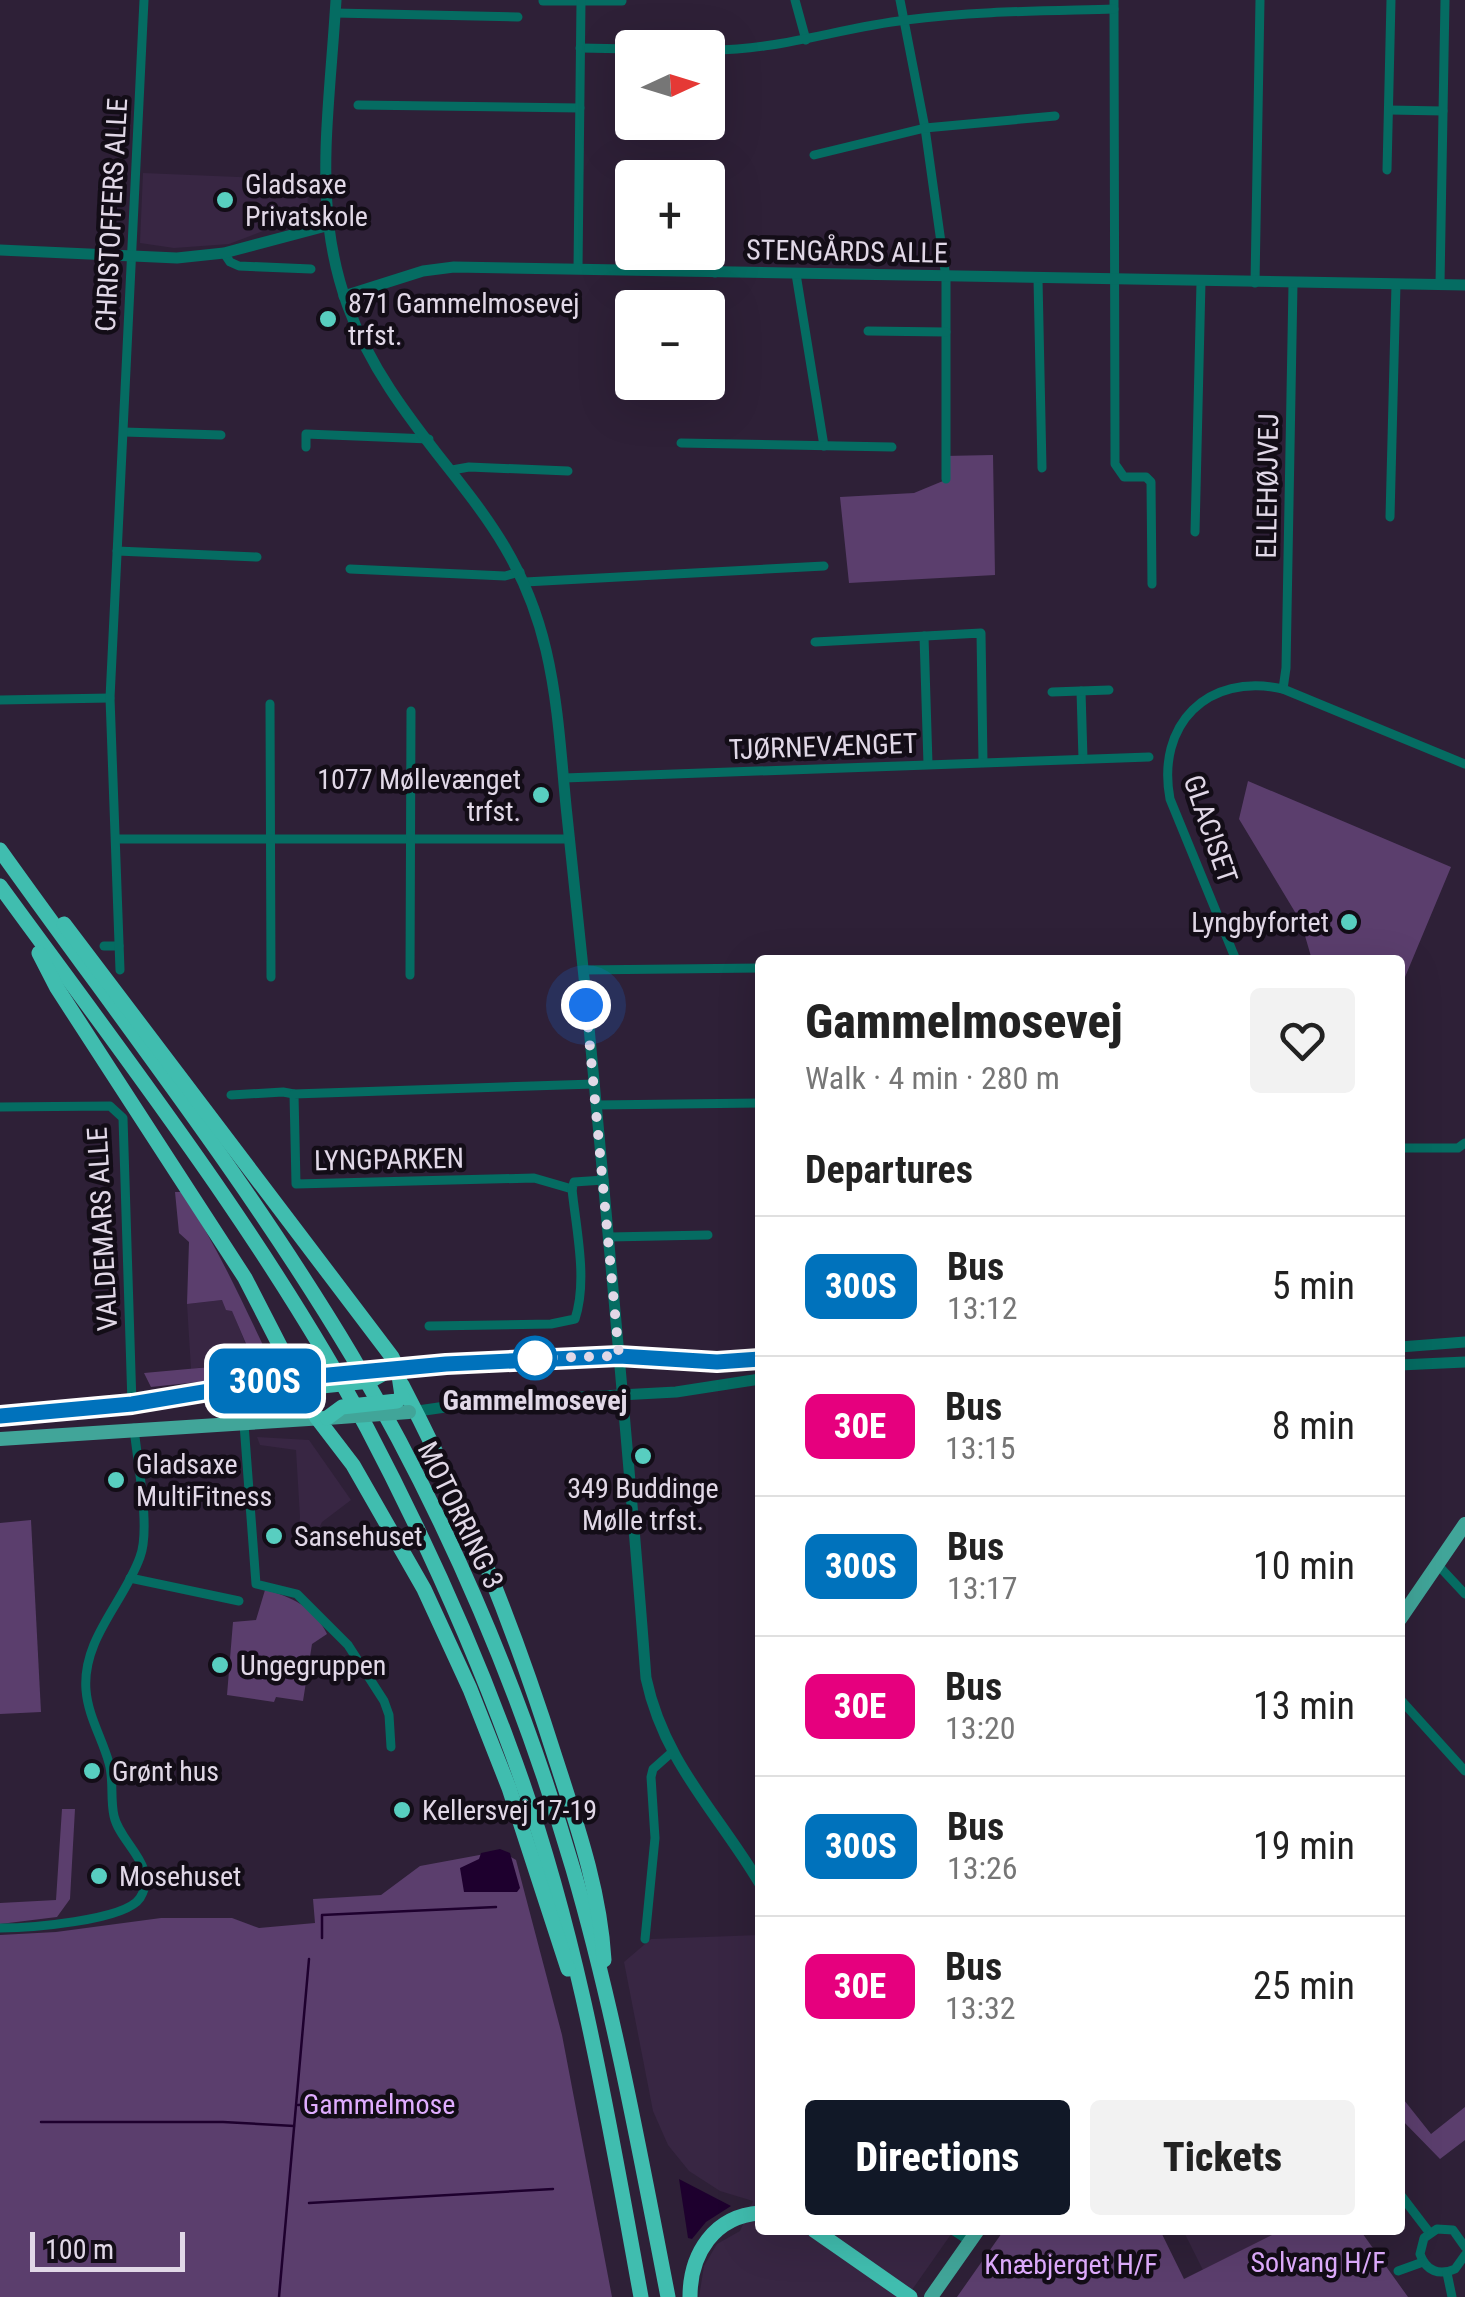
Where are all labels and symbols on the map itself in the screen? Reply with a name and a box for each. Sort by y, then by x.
north arrow [615,30,725,140]
street label: CHRISTOFFERS ALLE [89,97,134,333]
place label: Gladsaxe Privatskole [245,168,368,233]
marker: Gladsaxe Privatskole [214,189,236,211]
street label: STENGÅRDS ALLE [746,232,948,270]
place label: 871 Gammelmosevej trfst. [348,287,580,352]
marker: 871 Gammelmosevej trfst. [317,308,339,330]
street label: ELLEHØJVEJ [1250,413,1285,559]
street label: TJØRNEVÆNGET [728,727,918,766]
place label: 1077 Møllevænget trfst. [317,763,521,828]
street label: GLACISET [1177,771,1244,888]
marker: 1077 Møllevænget trfst. [530,784,552,806]
place label: Lyngbyfortet [1191,906,1329,939]
marker: Lyngbyfortet [1338,911,1360,933]
your location [561,980,611,1030]
street label: VALDEMARS ALLE [81,1126,124,1332]
street label: LYNGPARKEN [314,1142,464,1177]
marker: Gammelmosevej [514,1337,556,1379]
line badge: 300S [195,1348,335,1414]
place label: Gammelmosevej [443,1384,627,1417]
street label: MOTORRING 3 [411,1436,510,1594]
marker: 349 Buddinge Mølle trfst. [632,1445,654,1467]
place label: Gladsaxe MultiFitness [136,1448,272,1513]
marker: Gladsaxe MultiFitness [105,1469,127,1491]
place label: 349 Buddinge Mølle trfst. [567,1472,719,1537]
place label: Sansehuset [294,1520,423,1553]
marker: Sansehuset [263,1525,285,1547]
place label: Ungegruppen [240,1649,386,1682]
marker: Ungegruppen [209,1654,231,1676]
place label: Grønt hus [112,1755,219,1788]
marker: Grønt hus [81,1760,103,1782]
place label: Kellersvej 17-19 [422,1794,597,1827]
marker: Kellersvej 17-19 [391,1799,413,1821]
place label: Mosehuset [119,1860,241,1893]
marker: Mosehuset [88,1865,110,1887]
park label: Gammelmose [303,2088,455,2121]
scale bar [30,2227,185,2272]
park label: Solvang H/F [1250,2246,1386,2279]
park label: Knæbjerget H/F [984,2248,1158,2281]

